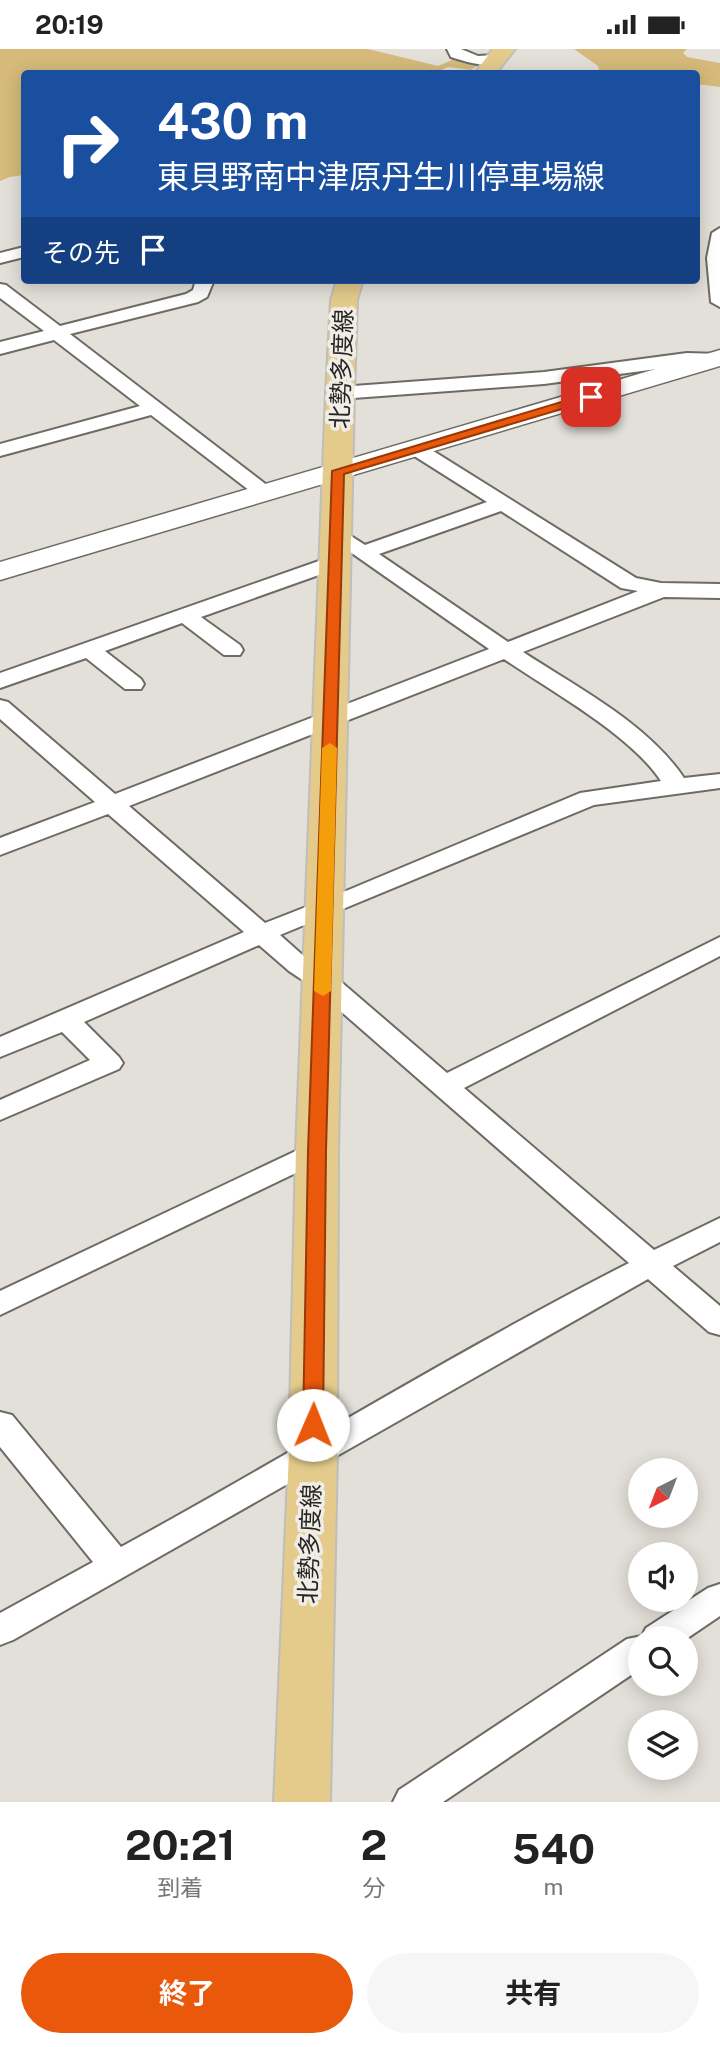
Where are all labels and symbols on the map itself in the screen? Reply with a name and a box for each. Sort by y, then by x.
street label: 北勢多度線 [325,309,357,429]
pin [561,367,621,427]
position arrow [276,1388,350,1462]
north arrow [628,1458,698,1528]
street label: 北勢多度線 [293,1484,325,1604]

